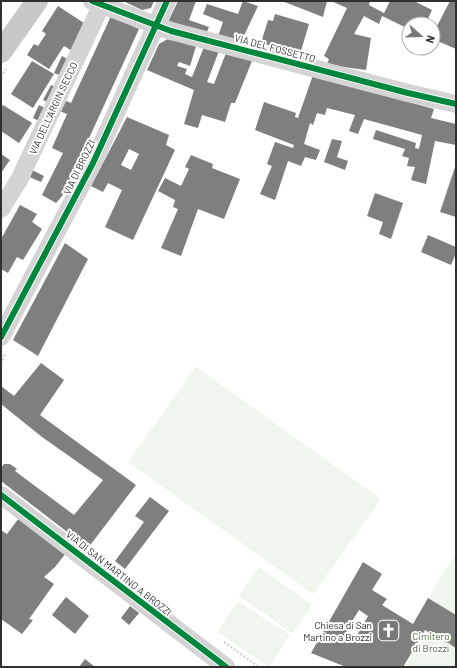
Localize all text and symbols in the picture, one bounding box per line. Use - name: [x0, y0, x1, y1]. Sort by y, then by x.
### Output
- north arrow: [401, 16, 441, 56]
- street label: VIA DEL FOSSETTO: [233, 31, 317, 65]
- text: N: [424, 34, 438, 45]
- street label: VIA DELL'ARGIN SECCO: [26, 60, 80, 156]
- street label: VIA DI BROZZI: [61, 138, 97, 196]
- street label: VIA DI SAN MARTINO A BROZZI: [64, 528, 174, 618]
- church icon: Chiesa di San Martino a Brozzi: [375, 618, 401, 644]
- place label: Chiesa di San Martino a Brozzi: [303, 619, 372, 643]
- park label: Cimitero di Brozzi: [412, 630, 450, 654]

